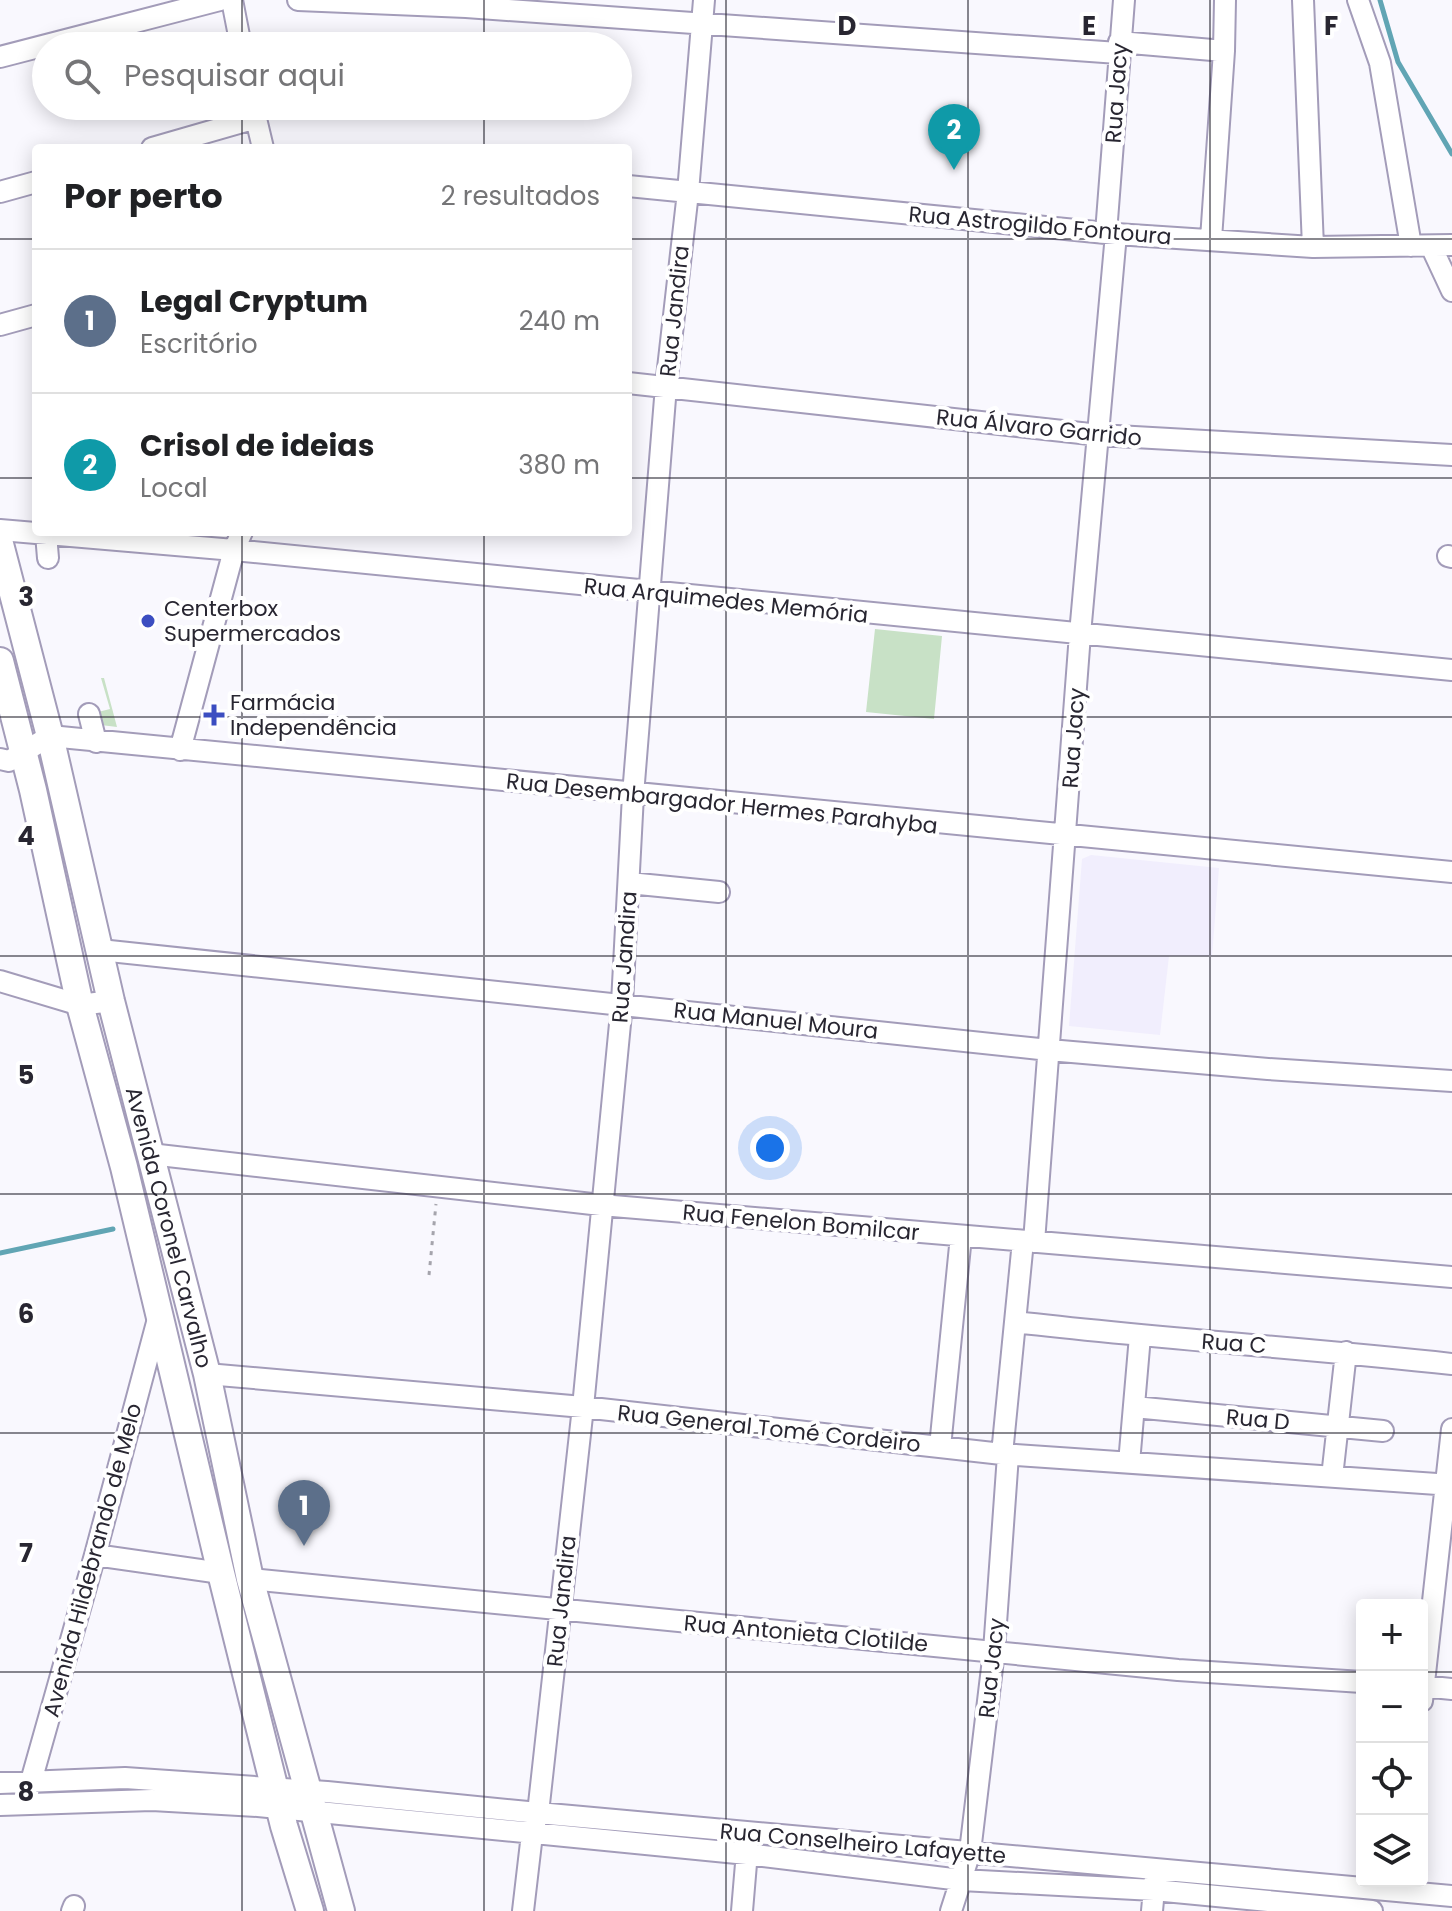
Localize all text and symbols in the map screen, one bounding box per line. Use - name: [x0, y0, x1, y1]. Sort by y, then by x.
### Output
- text: D: [838, 8, 857, 44]
- text: E: [1082, 8, 1096, 44]
- text: F: [1324, 8, 1338, 44]
- search box: [32, 32, 632, 120]
- street label: Rua Jacy: [1098, 41, 1136, 144]
- icon: search: [60, 54, 104, 98]
- text: Pesquisar aqui: [124, 54, 345, 97]
- pin: 2: [928, 104, 980, 170]
- text: Por perto: [64, 172, 223, 220]
- text: 2 resultados: [441, 178, 600, 214]
- street label: Rua Astrogildo Fontoura: [907, 199, 1173, 252]
- street label: Rua Jandira: [652, 244, 697, 378]
- text: Legal Cryptum: [140, 280, 368, 323]
- text: 1: [85, 303, 95, 339]
- text: 240 m: [519, 303, 600, 339]
- text: Escritório: [140, 326, 258, 362]
- street label: Rua Álvaro Garrido: [935, 401, 1143, 454]
- text: Crisol de ideias: [140, 424, 374, 467]
- text: 2: [83, 447, 97, 483]
- text: 380 m: [518, 447, 600, 483]
- text: Local: [140, 470, 208, 506]
- street label: Rua Arquimedes Memória: [582, 570, 870, 631]
- text: 3: [18, 579, 34, 615]
- place label: Centerbox Supermercados: [164, 593, 341, 649]
- marker: Centerbox Supermercados: [139, 612, 157, 630]
- street label: Rua Jacy: [1055, 686, 1093, 789]
- place label: Farmácia Independência: [230, 687, 397, 743]
- marker: Farmácia Independência: [205, 706, 223, 724]
- street label: Rua Desembargador Hermes Parahyba: [505, 765, 939, 842]
- text: 4: [17, 818, 35, 854]
- street label: Rua Jandira: [604, 890, 645, 1024]
- street label: Rua Manuel Moura: [672, 994, 880, 1047]
- text: 5: [18, 1057, 34, 1093]
- street label: Avenida Coronel Carvalho: [118, 1083, 220, 1371]
- your location: [750, 1128, 790, 1168]
- street label: Rua Fenelon Bomilcar: [681, 1197, 921, 1248]
- text: 6: [18, 1296, 34, 1332]
- street label: Rua C: [1200, 1326, 1268, 1361]
- street label: Rua General Tomé Cordeiro: [616, 1397, 922, 1460]
- street label: Avenida Hildebrando de Melo: [36, 1400, 149, 1721]
- street label: Rua D: [1225, 1401, 1291, 1438]
- pin: 1: [278, 1480, 330, 1546]
- street label: Rua Jandira: [539, 1534, 584, 1668]
- text: 7: [19, 1535, 33, 1571]
- map controls: [1356, 1599, 1428, 1887]
- button: +: [1356, 1599, 1428, 1671]
- street label: Rua Antonieta Clotilde: [683, 1607, 929, 1660]
- street label: Rua Jacy: [971, 1616, 1012, 1720]
- button: −: [1356, 1671, 1428, 1743]
- button: locate: [1356, 1743, 1428, 1815]
- text: 8: [18, 1774, 34, 1810]
- button: layers: [1356, 1815, 1428, 1887]
- street label: Rua Conselheiro Lafayette: [718, 1816, 1007, 1871]

